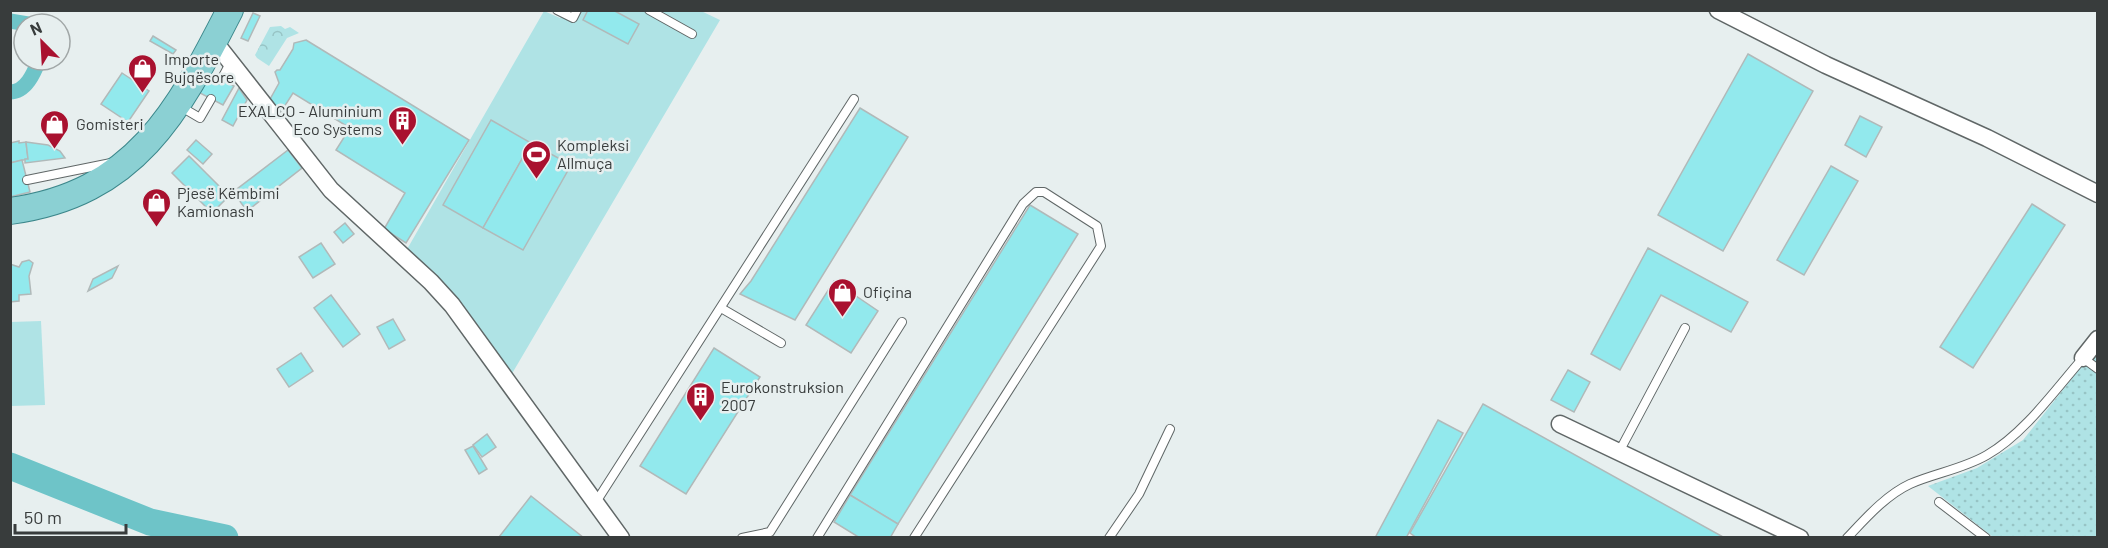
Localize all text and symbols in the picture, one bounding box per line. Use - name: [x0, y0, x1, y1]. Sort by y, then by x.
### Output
- north arrow: [12, 12, 72, 72]
- text: N: [27, 17, 44, 39]
- place label: Importe Bujqësore: [164, 49, 234, 86]
- shop icon: Importe Bujqësore: [127, 52, 159, 94]
- place label: EXALCO - Aluminium Eco Systems: [238, 101, 382, 138]
- building icon: EXALCO - Aluminium Eco Systems: [387, 104, 419, 146]
- shop icon: Gomisteri: [39, 108, 71, 150]
- place label: Gomisteri: [76, 114, 144, 133]
- place label: Kompleksi Allmuça: [557, 135, 629, 172]
- sports icon: Kompleksi Allmuça: [520, 138, 552, 180]
- place label: Pjesë Këmbimi Kamionash: [177, 183, 280, 220]
- shop icon: Pjesë Këmbimi Kamionash: [140, 186, 172, 228]
- shop icon: Ofiçina: [826, 276, 858, 318]
- place label: Ofiçina: [863, 282, 912, 301]
- place label: Eurokonstruksion 2007: [721, 377, 844, 414]
- building icon: Eurokonstruksion 2007: [684, 380, 716, 422]
- scale bar: [15, 497, 126, 535]
- text: 50 m: [24, 506, 62, 528]

